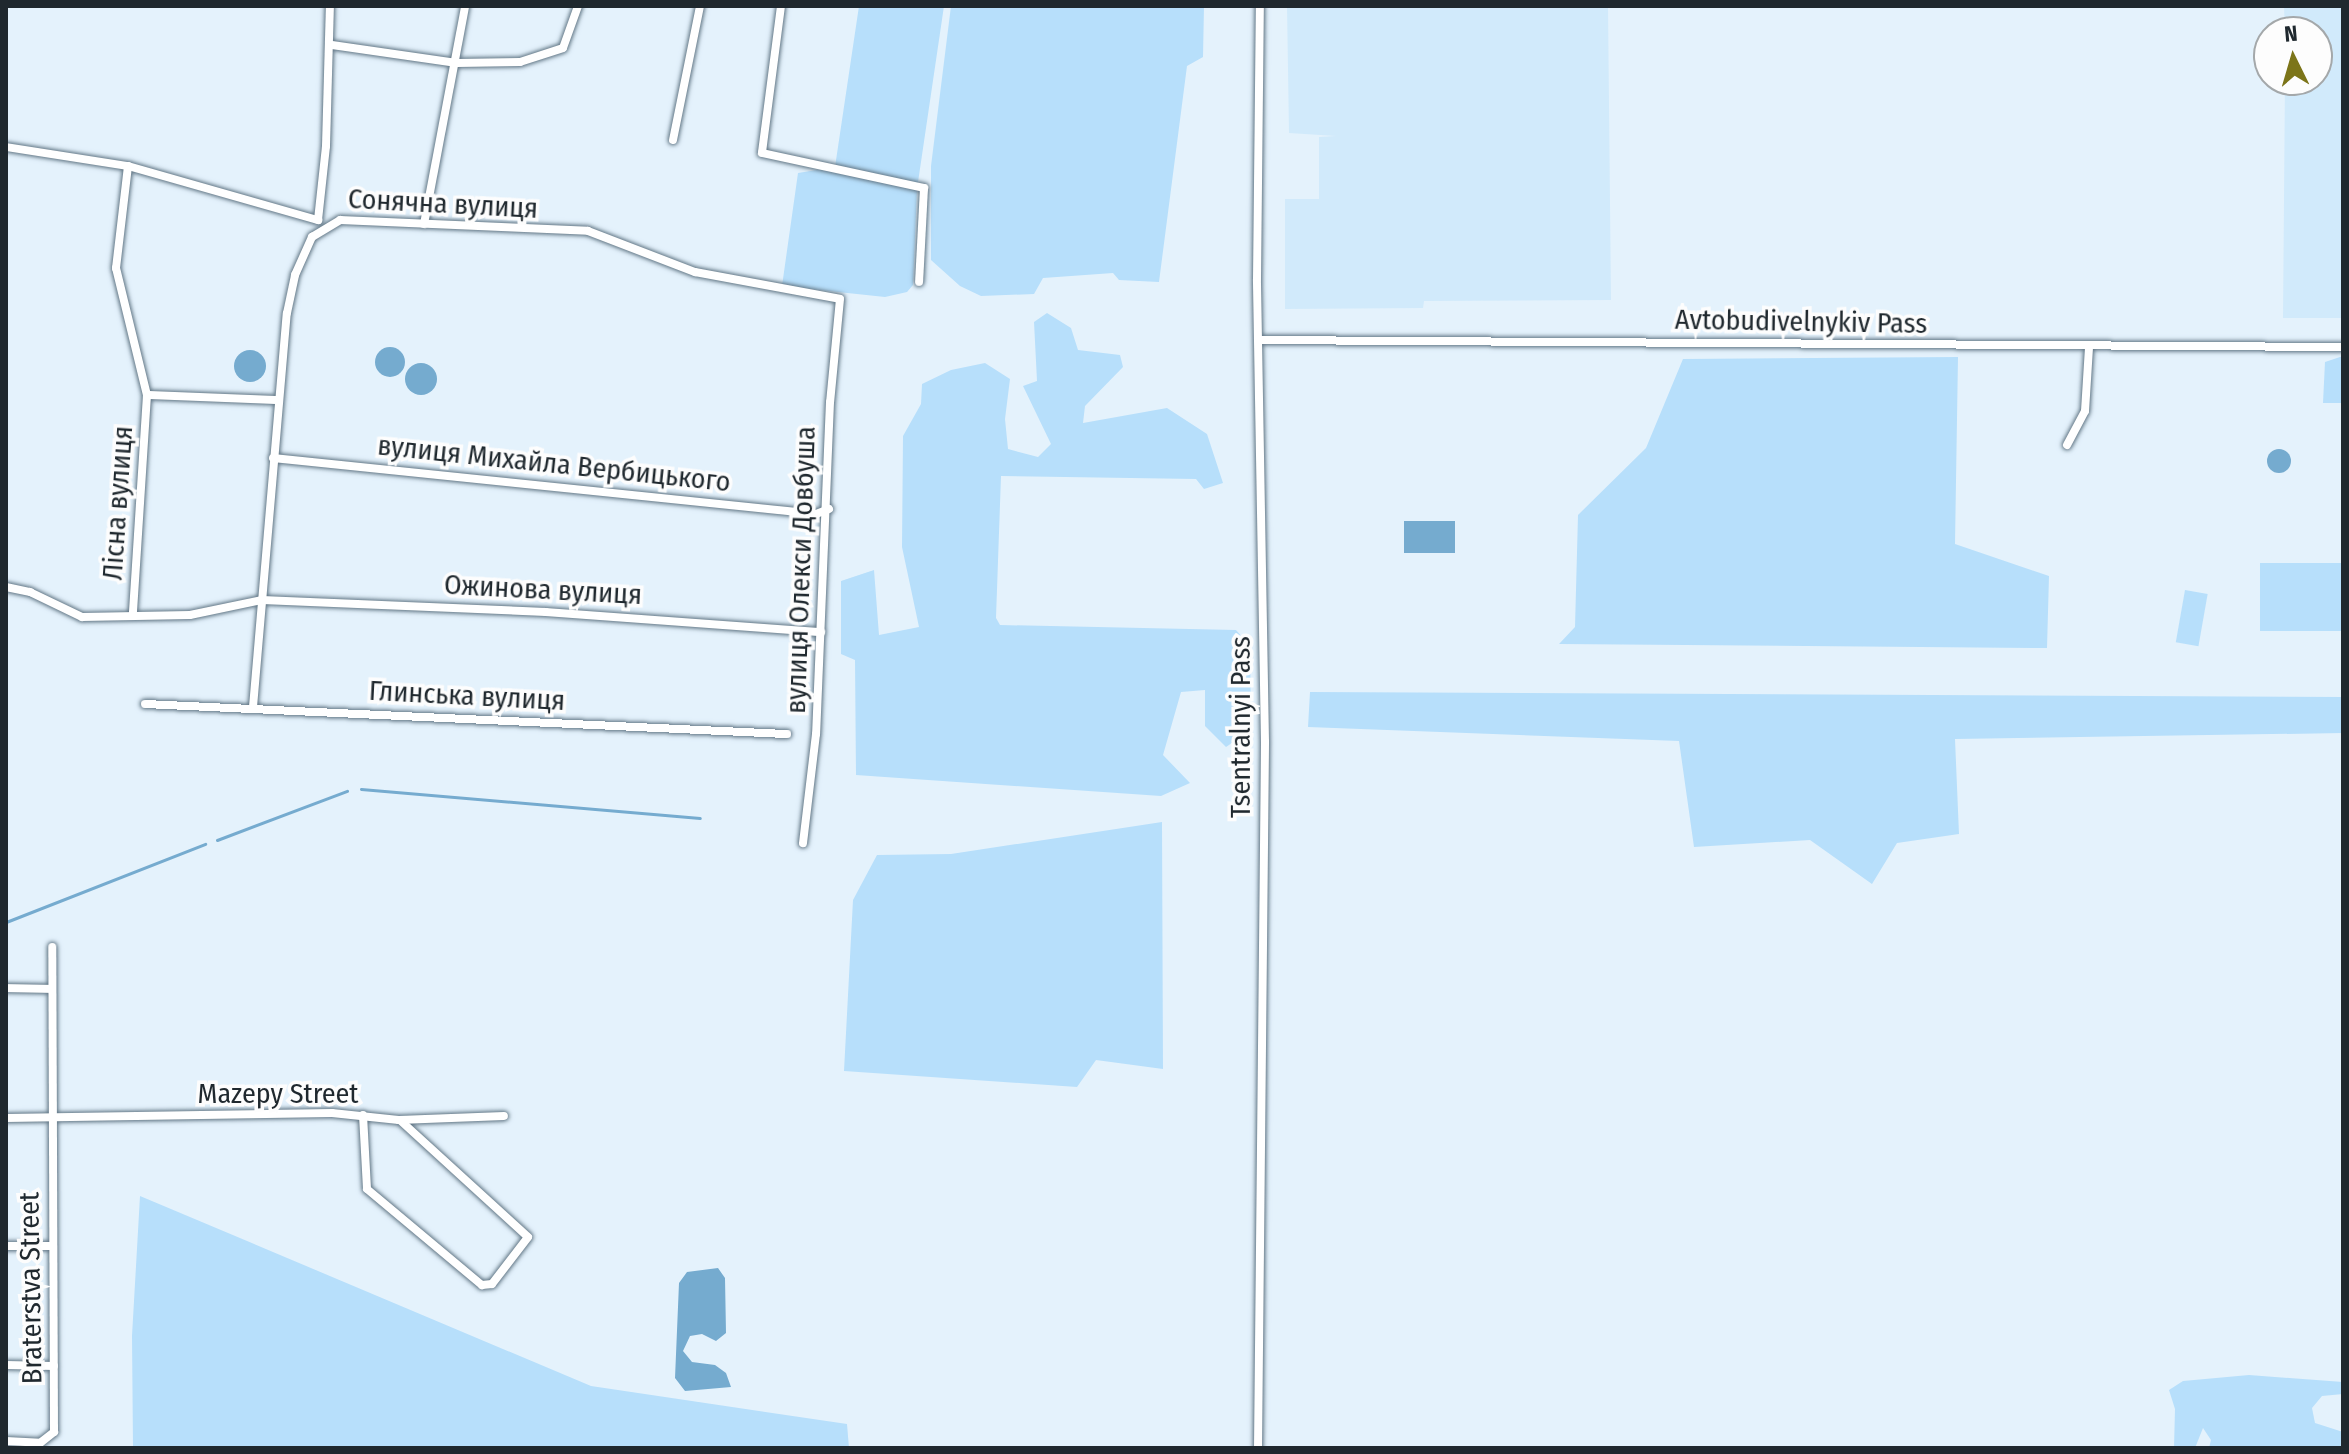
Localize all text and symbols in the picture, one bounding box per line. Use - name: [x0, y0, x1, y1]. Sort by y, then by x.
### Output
- north arrow: [2253, 16, 2333, 96]
- text: N: [2283, 20, 2299, 48]
- street label: Сонячна вулиця: [347, 182, 539, 226]
- street label: Avtobudivelnykiv Pass: [1675, 303, 1927, 341]
- street label: Лісна вулиця: [96, 425, 140, 581]
- street label: вулиця Олекси Довбуша: [779, 426, 823, 714]
- street label: вулиця Михайла Вербицького: [376, 429, 732, 499]
- street label: Ожинова вулиця: [443, 568, 643, 612]
- street label: Tsentralnyi Pass: [1224, 636, 1258, 818]
- street label: Глинська вулиця: [368, 674, 566, 718]
- street label: Mazepy Street: [197, 1077, 359, 1111]
- street label: Braterstva Street: [13, 1192, 49, 1384]

